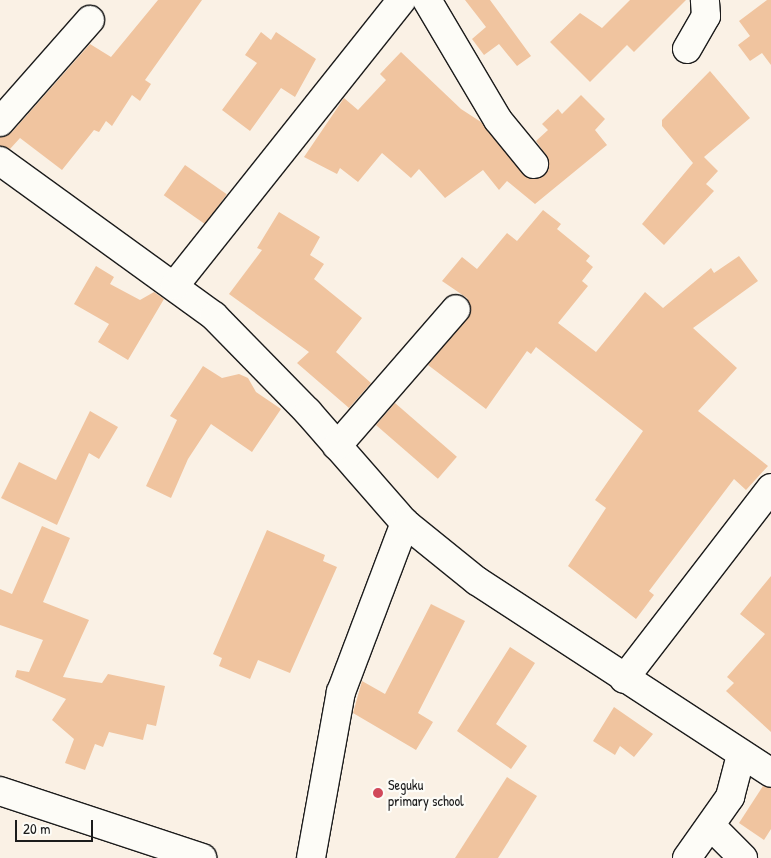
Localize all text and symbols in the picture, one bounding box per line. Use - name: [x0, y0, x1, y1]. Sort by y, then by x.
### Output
- place label: Seguku primary school: [388, 777, 464, 810]
- marker: Seguku primary school: [372, 787, 384, 799]
- scale bar: [18, 810, 95, 842]
- text: 20 m: [23, 818, 50, 839]

